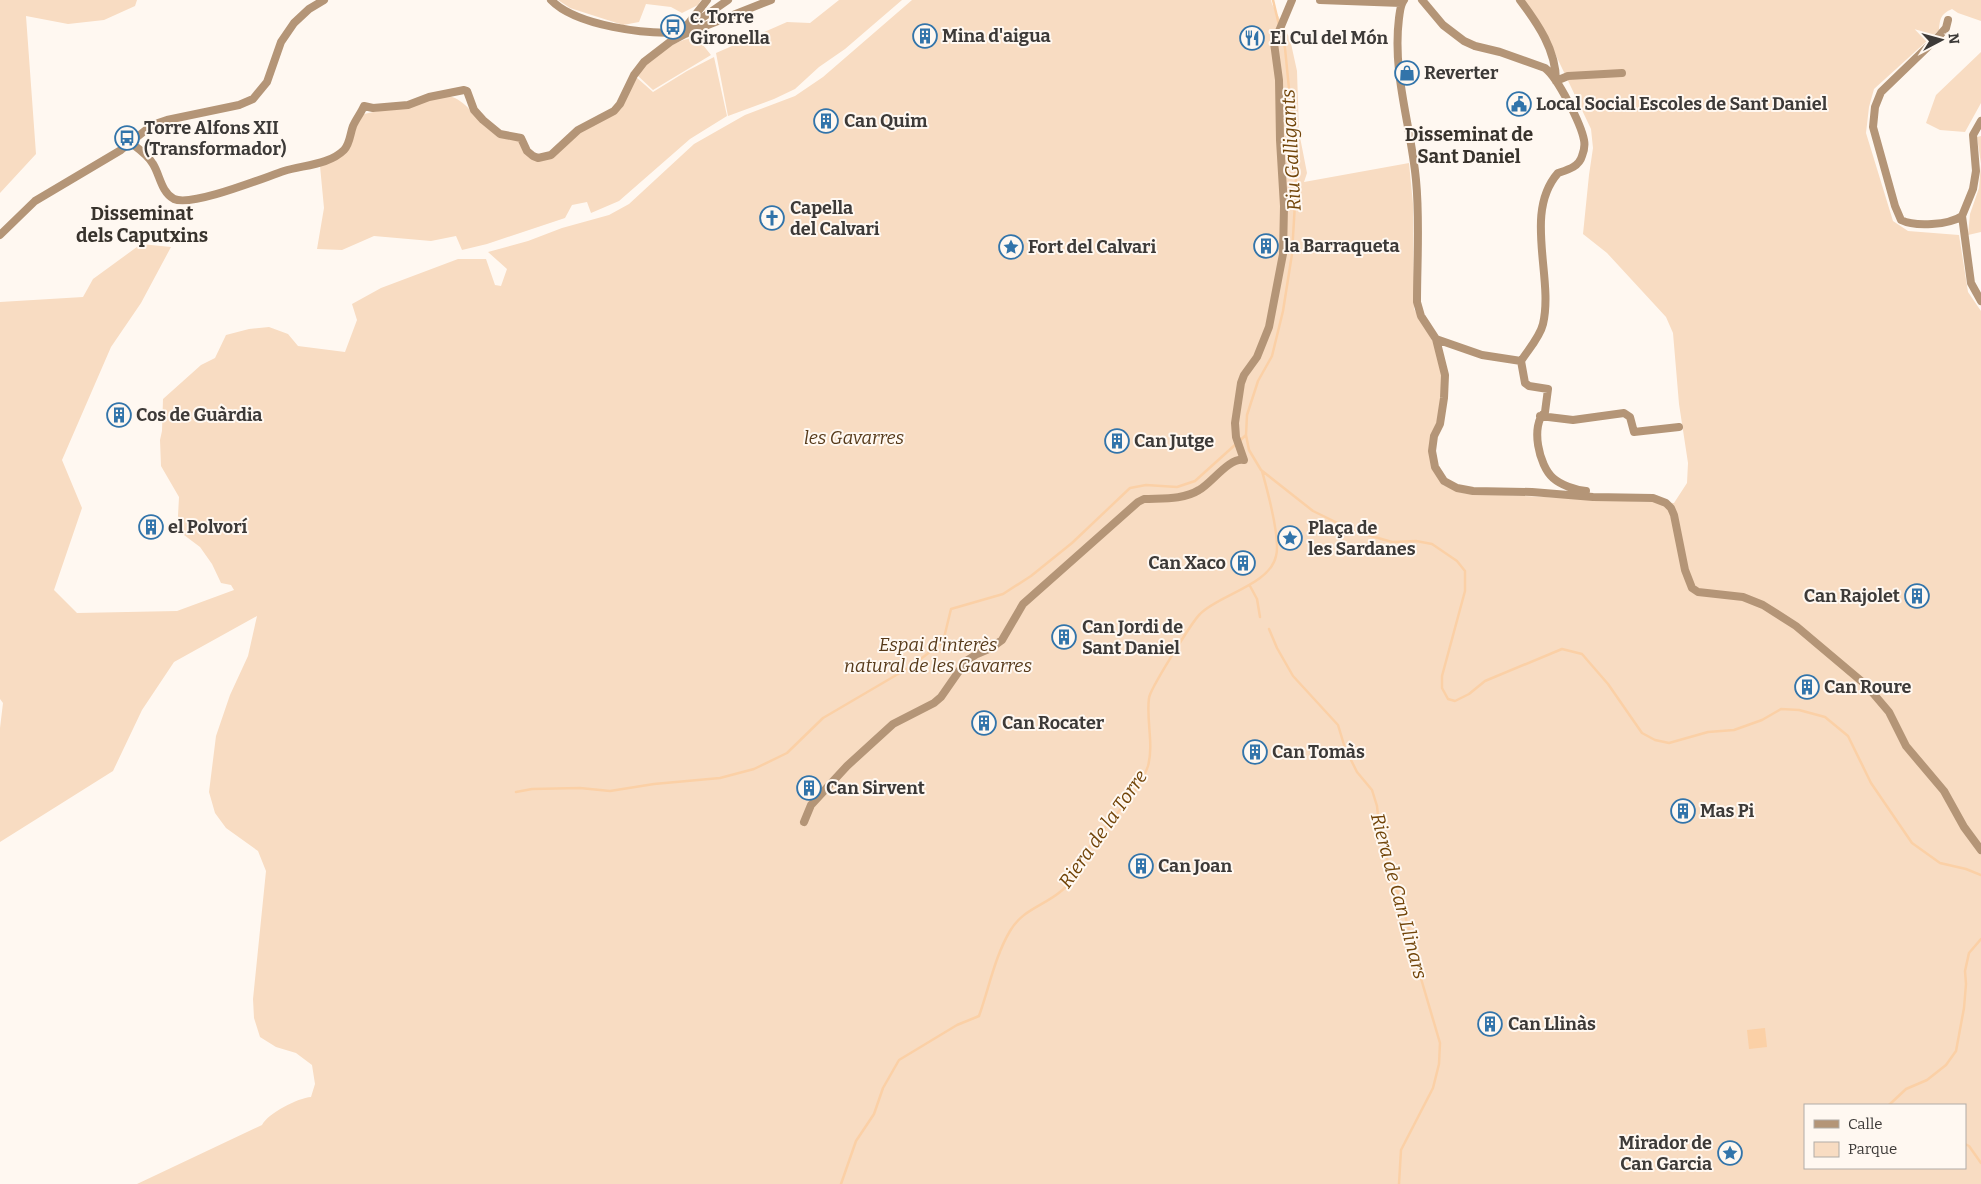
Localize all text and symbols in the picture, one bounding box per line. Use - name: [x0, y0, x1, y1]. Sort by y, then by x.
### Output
- place label: c. Torre Gironella: [690, 6, 770, 49]
- bus stop icon: c. Torre Gironella: [660, 14, 686, 40]
- north arrow: [1916, 15, 1966, 65]
- building icon: Mina d'aigua: [912, 23, 938, 49]
- place label: Mina d'aigua: [942, 25, 1051, 47]
- restaurant icon: El Cul del Món: [1239, 25, 1265, 51]
- place label: El Cul del Món: [1270, 27, 1389, 49]
- text: N: [1944, 32, 1962, 45]
- shop icon: Reverter: [1394, 60, 1420, 86]
- place label: Reverter: [1424, 62, 1499, 84]
- water label: Riu Galligants: [1276, 88, 1306, 212]
- public building icon: Local Social Escoles de Sant Daniel: [1506, 91, 1532, 117]
- place label: Local Social Escoles de Sant Daniel: [1536, 93, 1828, 115]
- building icon: Can Quim: [813, 108, 839, 134]
- place label: Can Quim: [844, 110, 927, 132]
- place label: Torre Alfons XII (Transformador): [144, 117, 287, 160]
- district label: Disseminat de Sant Daniel: [1405, 123, 1533, 168]
- bus stop icon: Torre Alfons XII (Transformador): [114, 125, 140, 151]
- place label: Capella del Calvari: [790, 197, 880, 240]
- district label: Disseminat dels Caputxins: [76, 202, 208, 247]
- church icon: Capella del Calvari: [759, 205, 785, 231]
- building icon: la Barraqueta: [1253, 233, 1279, 259]
- place icon: Fort del Calvari: [998, 234, 1024, 260]
- place label: la Barraqueta: [1284, 235, 1400, 257]
- place label: Fort del Calvari: [1028, 236, 1156, 258]
- building icon: Cos de Guàrdia: [106, 402, 132, 428]
- place label: Cos de Guàrdia: [136, 404, 262, 426]
- park label: les Gavarres: [804, 427, 905, 449]
- building icon: Can Jutge: [1104, 428, 1130, 454]
- place label: Can Jutge: [1134, 430, 1214, 452]
- building icon: el Polvorí: [138, 514, 164, 540]
- place label: el Polvorí: [168, 516, 247, 538]
- place label: Plaça de les Sardanes: [1308, 517, 1416, 560]
- place icon: Plaça de les Sardanes: [1277, 525, 1303, 551]
- building icon: Can Xaco: [1230, 550, 1256, 576]
- place label: Can Xaco: [1148, 552, 1226, 574]
- building icon: Can Rajolet: [1904, 583, 1930, 609]
- place label: Can Rajolet: [1804, 585, 1900, 607]
- place label: Can Jordi de Sant Daniel: [1082, 616, 1183, 659]
- building icon: Can Jordi de Sant Daniel: [1051, 624, 1077, 650]
- park label: Espai d'interès natural de les Gavarres: [844, 634, 1032, 677]
- building icon: Can Roure: [1794, 674, 1820, 700]
- place label: Can Roure: [1824, 676, 1912, 698]
- building icon: Can Rocater: [971, 710, 997, 736]
- place label: Can Rocater: [1002, 712, 1105, 734]
- building icon: Can Tomàs: [1242, 739, 1268, 765]
- place label: Can Tomàs: [1272, 741, 1365, 763]
- water label: Riera de la Torre: [1054, 765, 1152, 892]
- building icon: Can Sirvent: [796, 775, 822, 801]
- place label: Can Sirvent: [826, 777, 925, 799]
- building icon: Mas Pi: [1670, 798, 1696, 824]
- place label: Mas Pi: [1700, 800, 1755, 822]
- water label: Riera de Can Llinars: [1366, 811, 1432, 981]
- building icon: Can Joan: [1128, 853, 1154, 879]
- place label: Can Joan: [1158, 855, 1232, 877]
- building icon: Can Llinàs: [1477, 1011, 1503, 1037]
- place label: Can Llinàs: [1508, 1013, 1596, 1035]
- legend: [1804, 1104, 1966, 1169]
- text: Calle: [1848, 1115, 1882, 1133]
- place label: Mirador de Can Garcia: [1619, 1132, 1712, 1175]
- place icon: Mirador de Can Garcia: [1717, 1140, 1743, 1166]
- text: Parque: [1848, 1140, 1897, 1158]

